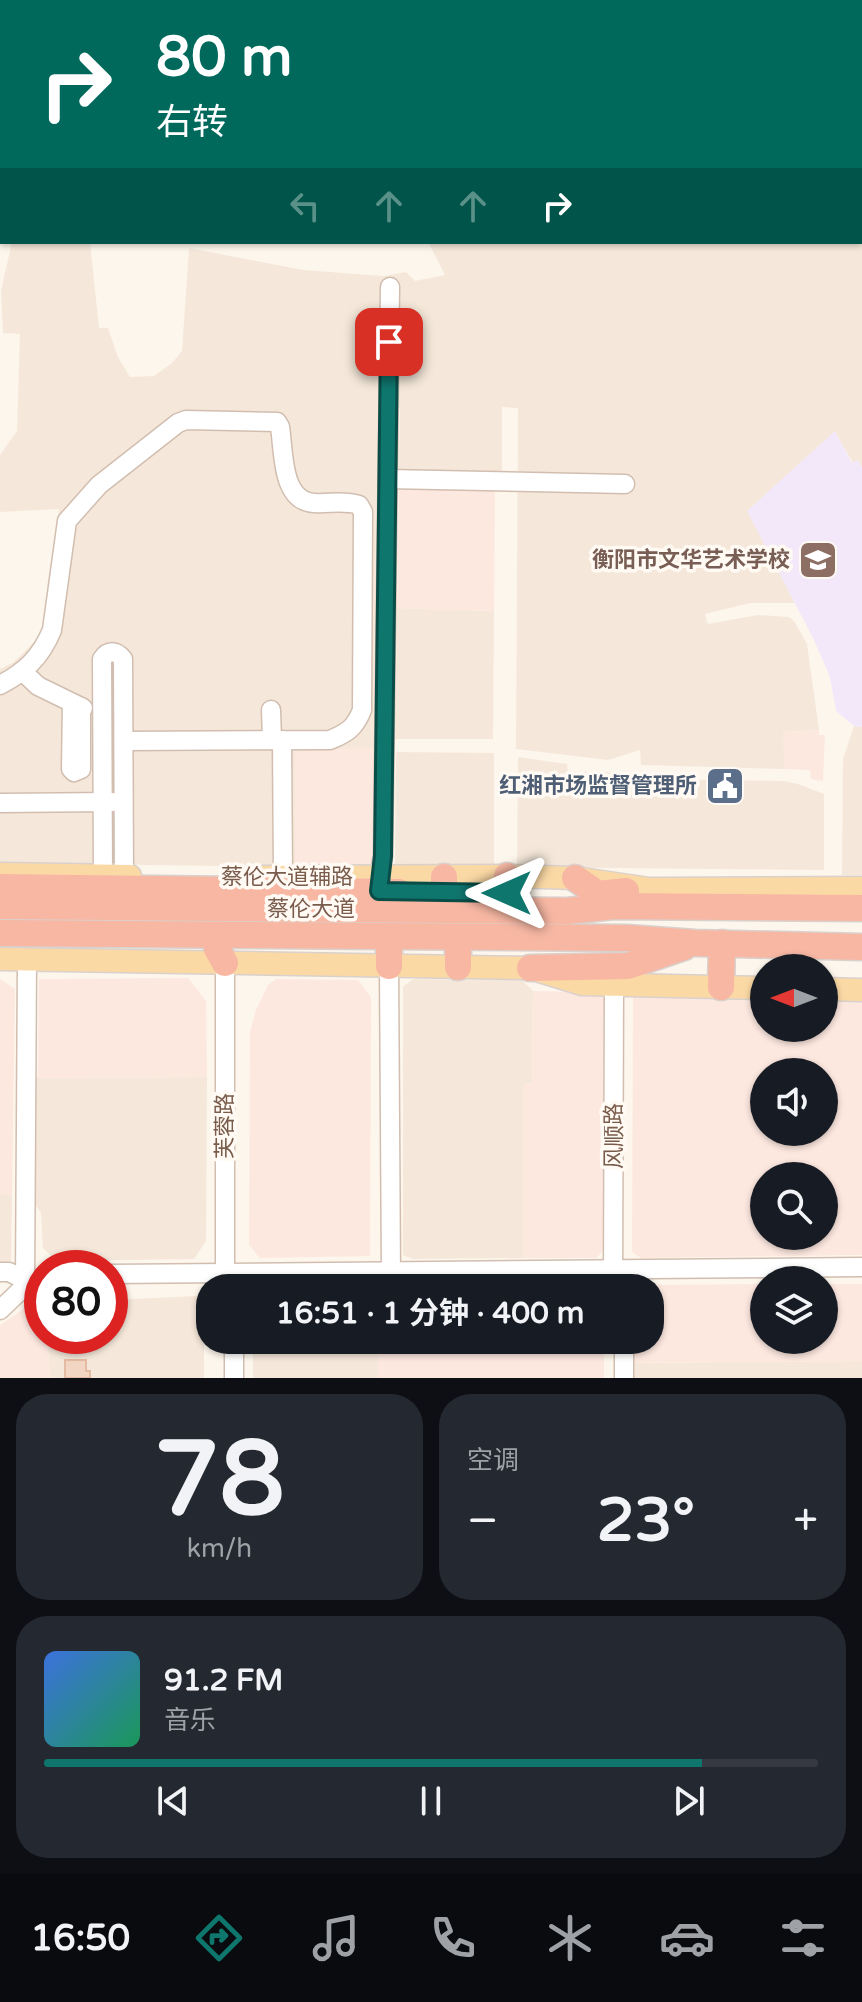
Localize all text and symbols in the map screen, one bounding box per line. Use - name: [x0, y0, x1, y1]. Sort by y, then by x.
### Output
- text: 80 m: [156, 24, 292, 91]
- icon: right: [24, 32, 128, 136]
- text: 右转: [156, 101, 228, 144]
- icon: left: [283, 184, 327, 228]
- icon: ahead: [367, 184, 411, 228]
- icon: ahead: [451, 184, 495, 228]
- icon: right: [535, 184, 579, 228]
- pin: [355, 308, 423, 376]
- icon: arrive: [367, 320, 411, 364]
- school or university icon: 衡阳市文华艺术学校: [797, 539, 839, 581]
- place label: 衡阳市文华艺术学校: [592, 547, 790, 573]
- public building icon: 红湘市场监督管理所: [704, 765, 746, 807]
- place label: 红湘市场监督管理所: [499, 773, 697, 799]
- position arrow: [465, 851, 549, 935]
- street label: 蔡伦大道辅路: [221, 864, 353, 890]
- street label: 蔡伦大道: [267, 896, 355, 922]
- north arrow: [750, 954, 838, 1042]
- map controls: [750, 954, 838, 1354]
- button: sound: [750, 1058, 838, 1146]
- street label: 芙蓉路: [212, 1093, 238, 1159]
- street label: 风顺路: [601, 1103, 627, 1169]
- button: search: [750, 1162, 838, 1250]
- speed limit sign: 80: [24, 1250, 128, 1354]
- button: layers: [750, 1266, 838, 1354]
- text: 16:51 · 1 分钟 · 400 m: [276, 1295, 584, 1332]
- text: 78: [154, 1418, 285, 1543]
- text: 空调: [467, 1445, 519, 1476]
- text: 23°: [597, 1485, 695, 1557]
- text: −: [467, 1495, 498, 1548]
- text: +: [793, 1495, 818, 1548]
- text: km/h: [187, 1533, 252, 1564]
- text: 91.2 FM: [164, 1662, 283, 1699]
- text: 音乐: [164, 1705, 216, 1736]
- icon: previous: [151, 1779, 195, 1823]
- icon: pause: [409, 1779, 453, 1823]
- icon: next: [667, 1779, 711, 1823]
- icon: directions: [191, 1910, 247, 1966]
- icon: music: [308, 1910, 364, 1966]
- icon: phone: [425, 1910, 481, 1966]
- icon: climate: [542, 1910, 598, 1966]
- icon: car: [659, 1910, 715, 1966]
- icon: filters: [775, 1910, 831, 1966]
- text: 16:50: [30, 1917, 130, 1960]

